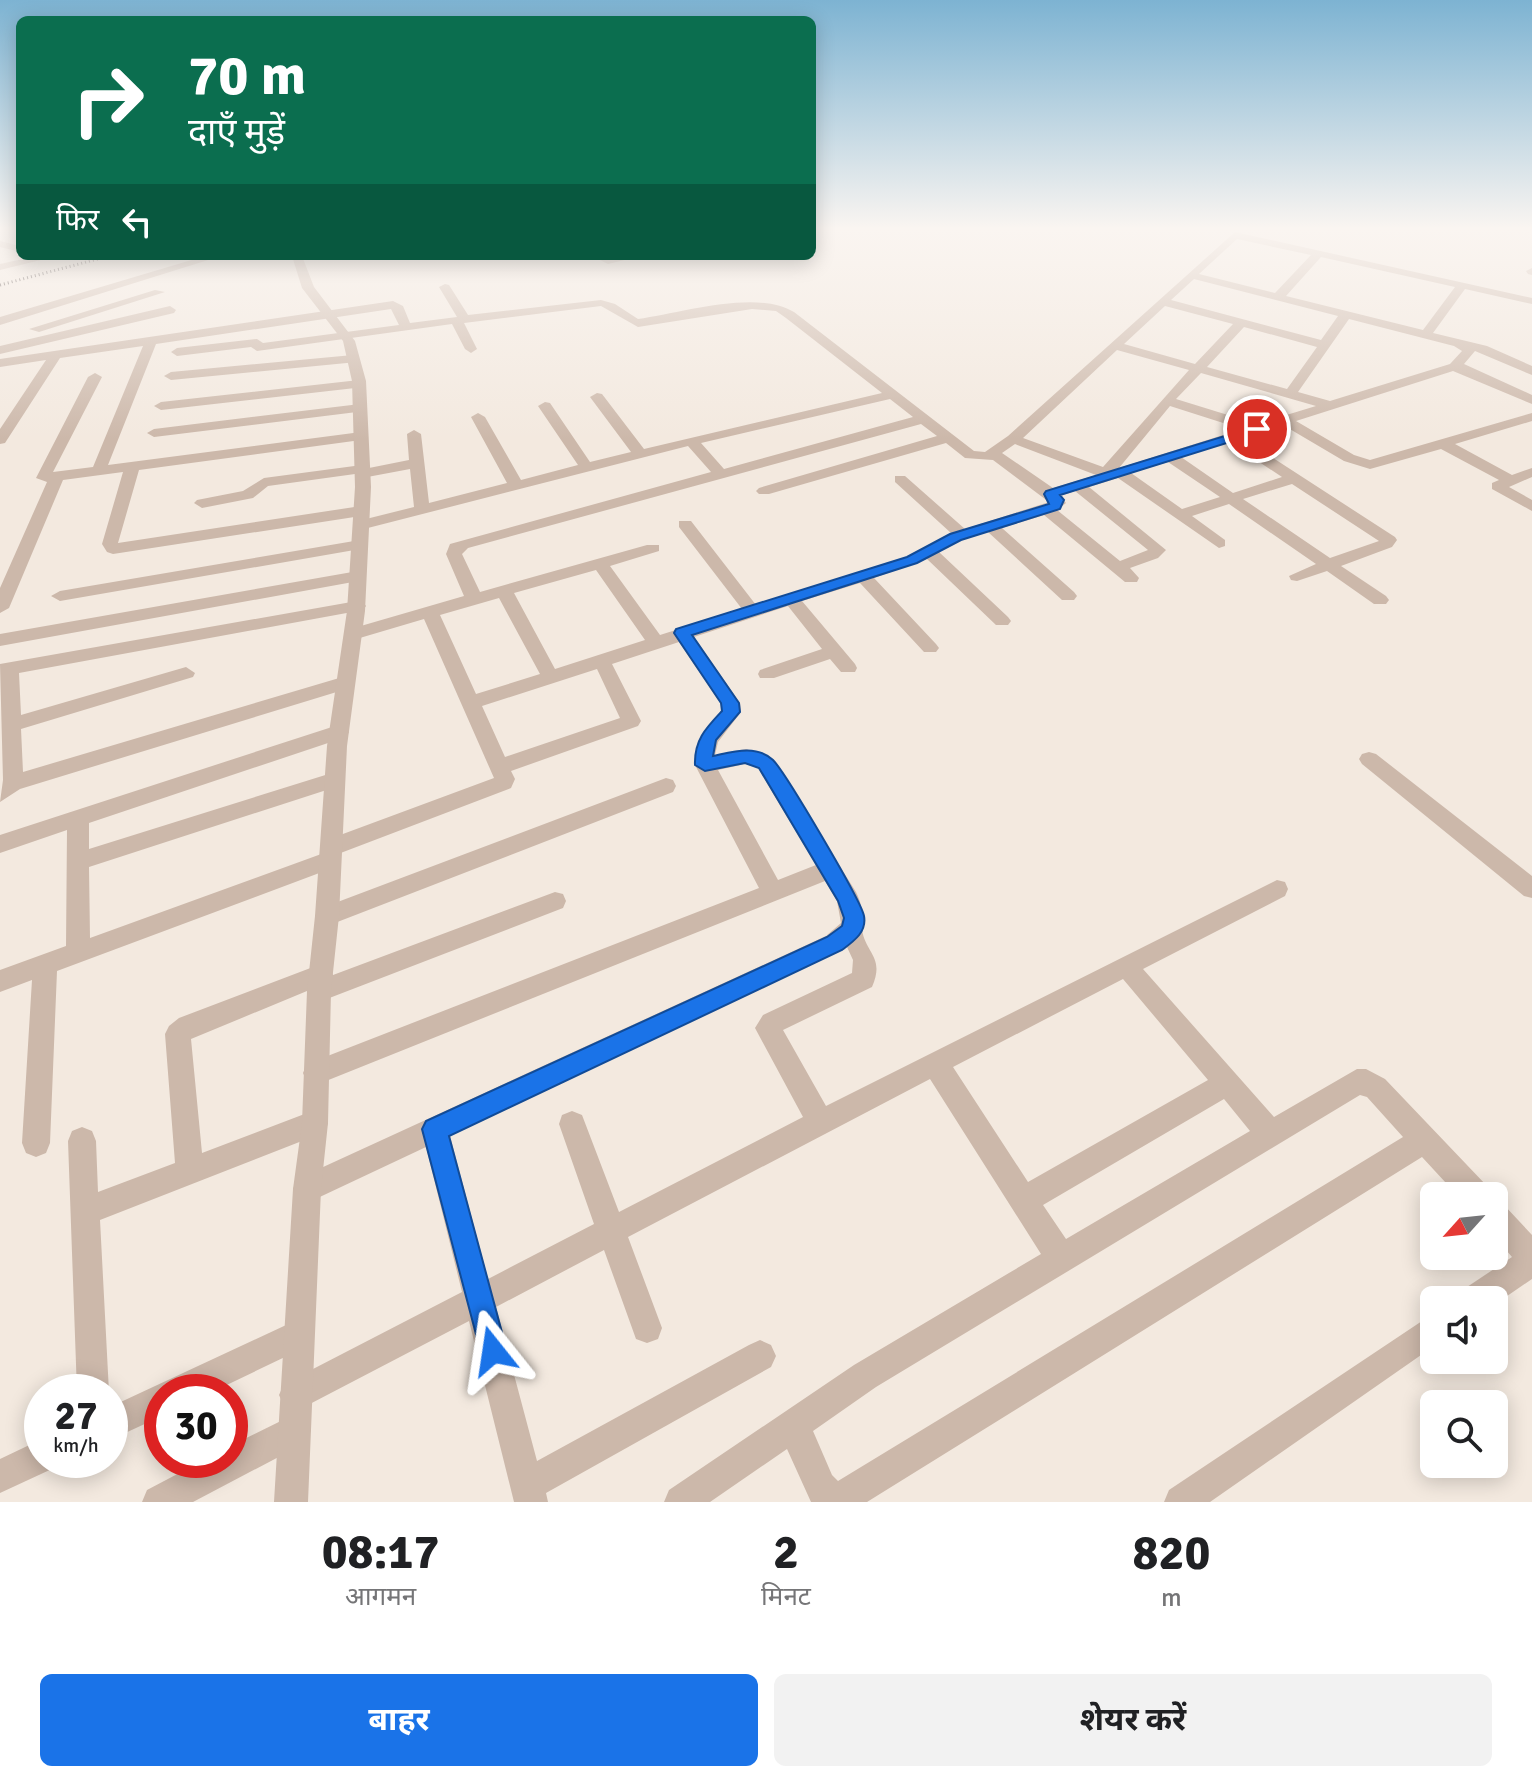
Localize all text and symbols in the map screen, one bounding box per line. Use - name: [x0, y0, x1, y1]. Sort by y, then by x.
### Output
- text: 70 m: [188, 41, 306, 110]
- icon: right: [56, 48, 160, 152]
- text: दाएँ मुड़ें: [188, 110, 285, 155]
- icon: left: [115, 200, 159, 244]
- text: फिर: [56, 202, 99, 239]
- pin: [1223, 395, 1291, 463]
- icon: arrive: [1235, 407, 1279, 451]
- north arrow: [1420, 1182, 1508, 1270]
- map controls: [1420, 1182, 1508, 1478]
- button: sound: [1420, 1286, 1508, 1374]
- position arrow: [451, 1309, 535, 1393]
- speed limit sign: 30: [144, 1374, 248, 1478]
- button: search: [1420, 1390, 1508, 1478]
- text: 27: [54, 1391, 98, 1441]
- text: km/h: [53, 1433, 99, 1458]
- text: 08:17: [322, 1523, 439, 1582]
- text: 2: [773, 1523, 799, 1582]
- text: 820: [1133, 1524, 1210, 1583]
- text: आगमन: [345, 1581, 416, 1613]
- text: मिनट: [761, 1581, 811, 1613]
- text: m: [1161, 1582, 1182, 1614]
- button: बाहर: [40, 1674, 758, 1766]
- button: शेयर करें: [774, 1674, 1492, 1766]

